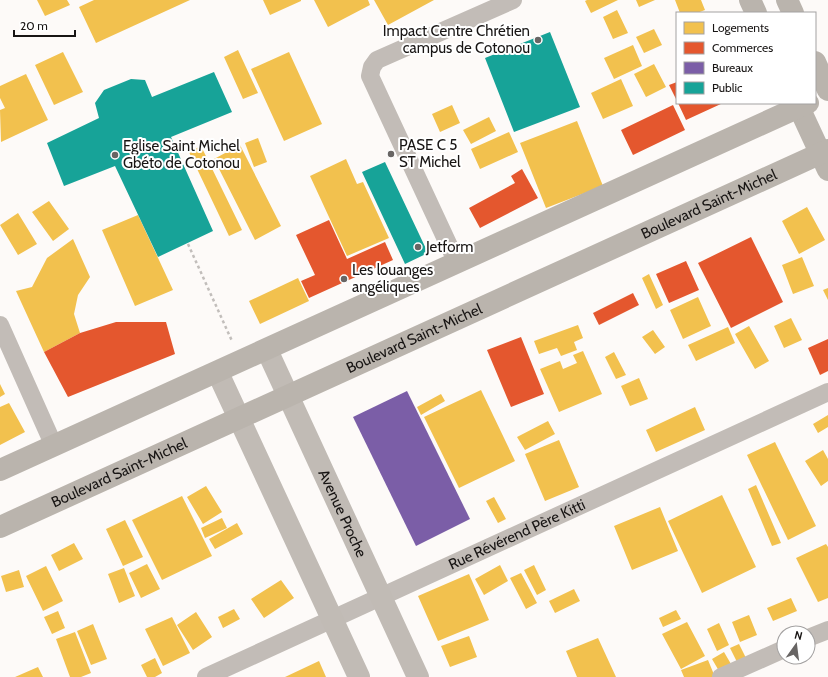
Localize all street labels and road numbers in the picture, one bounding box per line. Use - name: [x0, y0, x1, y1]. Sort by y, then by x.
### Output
- street label: Boulevard Saint-Michel: [638, 165, 780, 243]
- street label: Boulevard Saint-Michel: [343, 300, 485, 377]
- street label: Boulevard Saint-Michel: [49, 434, 190, 511]
- street label: Avenue Proche: [314, 467, 371, 561]
- street label: Rue Révérend Père Kitti: [446, 495, 588, 574]

